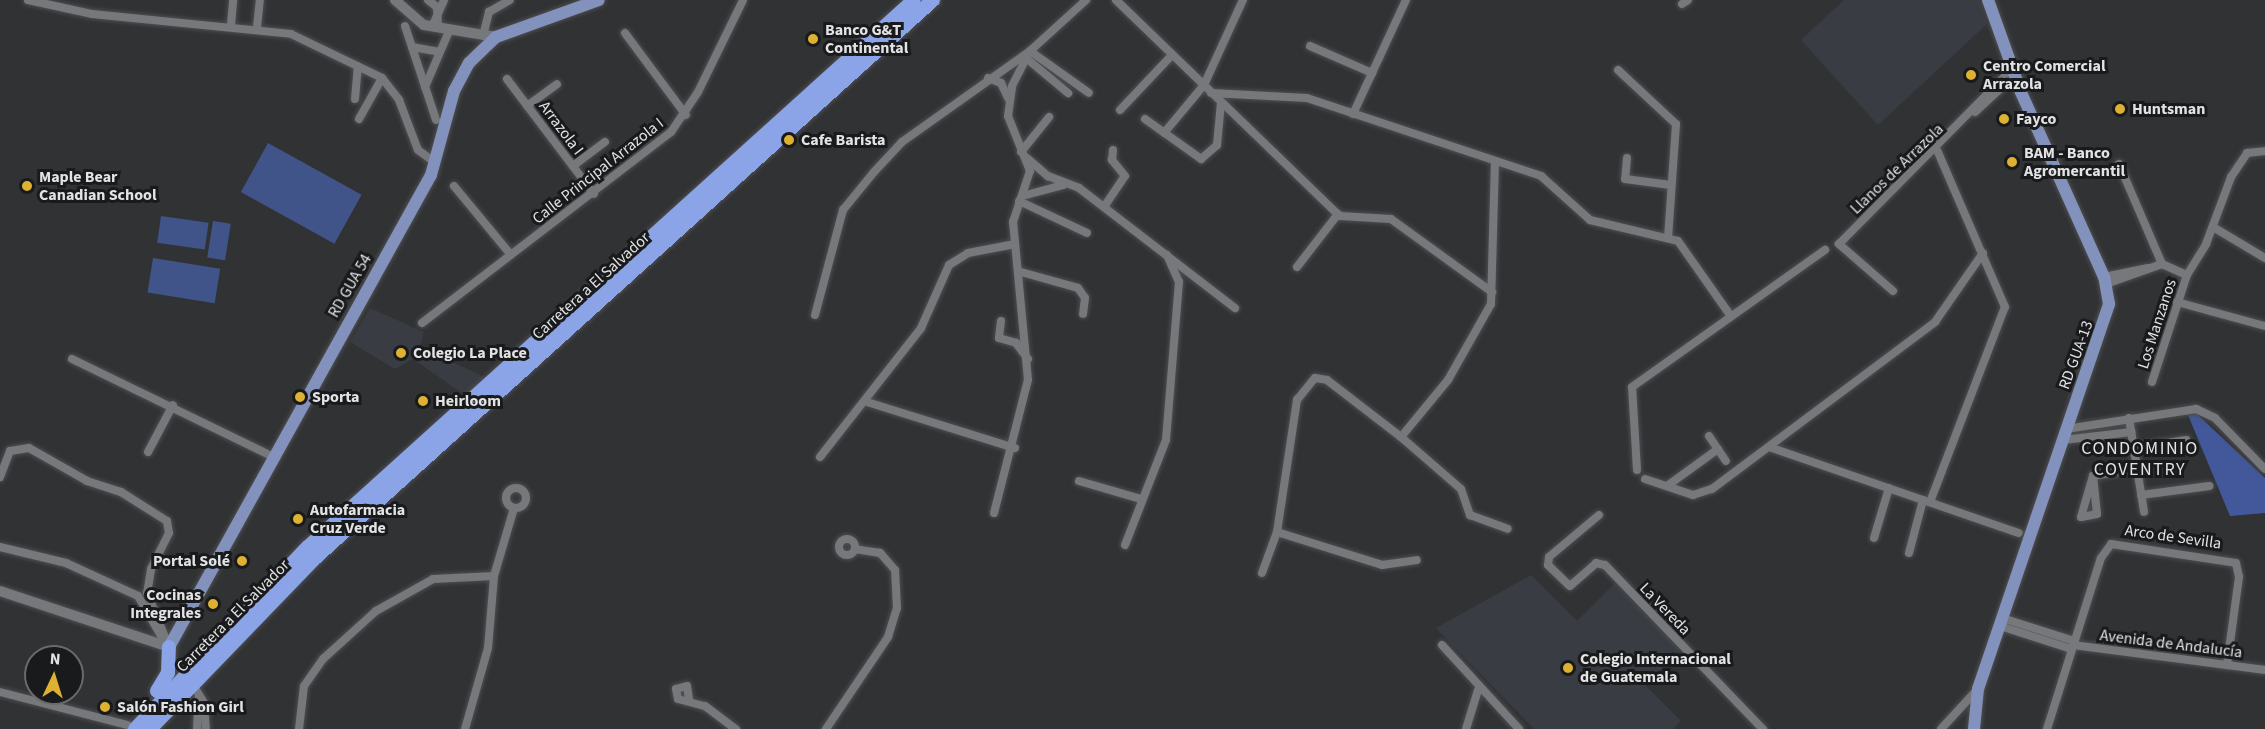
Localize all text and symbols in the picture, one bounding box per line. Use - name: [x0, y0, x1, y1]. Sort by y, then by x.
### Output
- place label: Banco G&T Continental: [825, 20, 908, 58]
- marker: Banco G&T Continental: [806, 32, 820, 46]
- place label: Centro Comercial Arrazola: [1983, 56, 2105, 94]
- marker: Centro Comercial Arrazola: [1964, 68, 1978, 82]
- street label: Arrazola I: [535, 97, 587, 159]
- place label: Huntsman: [2132, 99, 2205, 119]
- marker: Huntsman: [2113, 102, 2127, 116]
- place label: Fayco: [2016, 109, 2056, 129]
- marker: Fayco: [1997, 112, 2011, 126]
- street label: Calle Principal Arrazola I: [529, 114, 667, 228]
- street label: Llanos de Arrazola: [1846, 120, 1948, 218]
- place label: Cafe Barista: [801, 130, 885, 150]
- marker: Cafe Barista: [782, 133, 796, 147]
- place label: BAM - Banco Agromercantil: [2024, 143, 2125, 181]
- marker: BAM - Banco Agromercantil: [2005, 155, 2019, 169]
- place label: Maple Bear Canadian School: [39, 167, 157, 205]
- marker: Maple Bear Canadian School: [20, 179, 34, 193]
- street label: Carretera a El Salvador: [528, 228, 654, 344]
- street label: RD GUA 54: [324, 251, 376, 321]
- street label: Los Manzanos: [2133, 277, 2181, 371]
- street label: RD GUA-13: [2055, 318, 2097, 392]
- place label: Colegio La Place: [413, 343, 527, 363]
- marker: Colegio La Place: [394, 346, 408, 360]
- place label: Sporta: [312, 387, 360, 407]
- marker: Sporta: [293, 390, 307, 404]
- place label: Heirloom: [435, 391, 501, 411]
- marker: Heirloom: [416, 394, 430, 408]
- district label: CONDOMINIO COVENTRY: [2081, 439, 2199, 482]
- place label: Autofarmacia Cruz Verde: [310, 500, 405, 538]
- marker: Autofarmacia Cruz Verde: [291, 512, 305, 526]
- street label: Arco de Sevilla: [2124, 521, 2222, 553]
- place label: Portal Solé: [153, 551, 230, 571]
- marker: Portal Solé: [235, 554, 249, 568]
- street label: Carretera a El Salvador: [173, 556, 293, 676]
- street label: La Vereda: [1635, 579, 1695, 639]
- place label: Cocinas Integrales: [130, 585, 201, 623]
- marker: Cocinas Integrales: [206, 597, 220, 611]
- street label: Avenida de Andalucía: [2099, 626, 2243, 662]
- north arrow: [24, 645, 84, 705]
- text: N: [49, 648, 61, 670]
- place label: Colegio Internacional de Guatemala: [1580, 649, 1731, 687]
- marker: Colegio Internacional de Guatemala: [1561, 661, 1575, 675]
- place label: Salón Fashion Girl: [117, 697, 244, 717]
- marker: Salón Fashion Girl: [98, 700, 112, 714]

